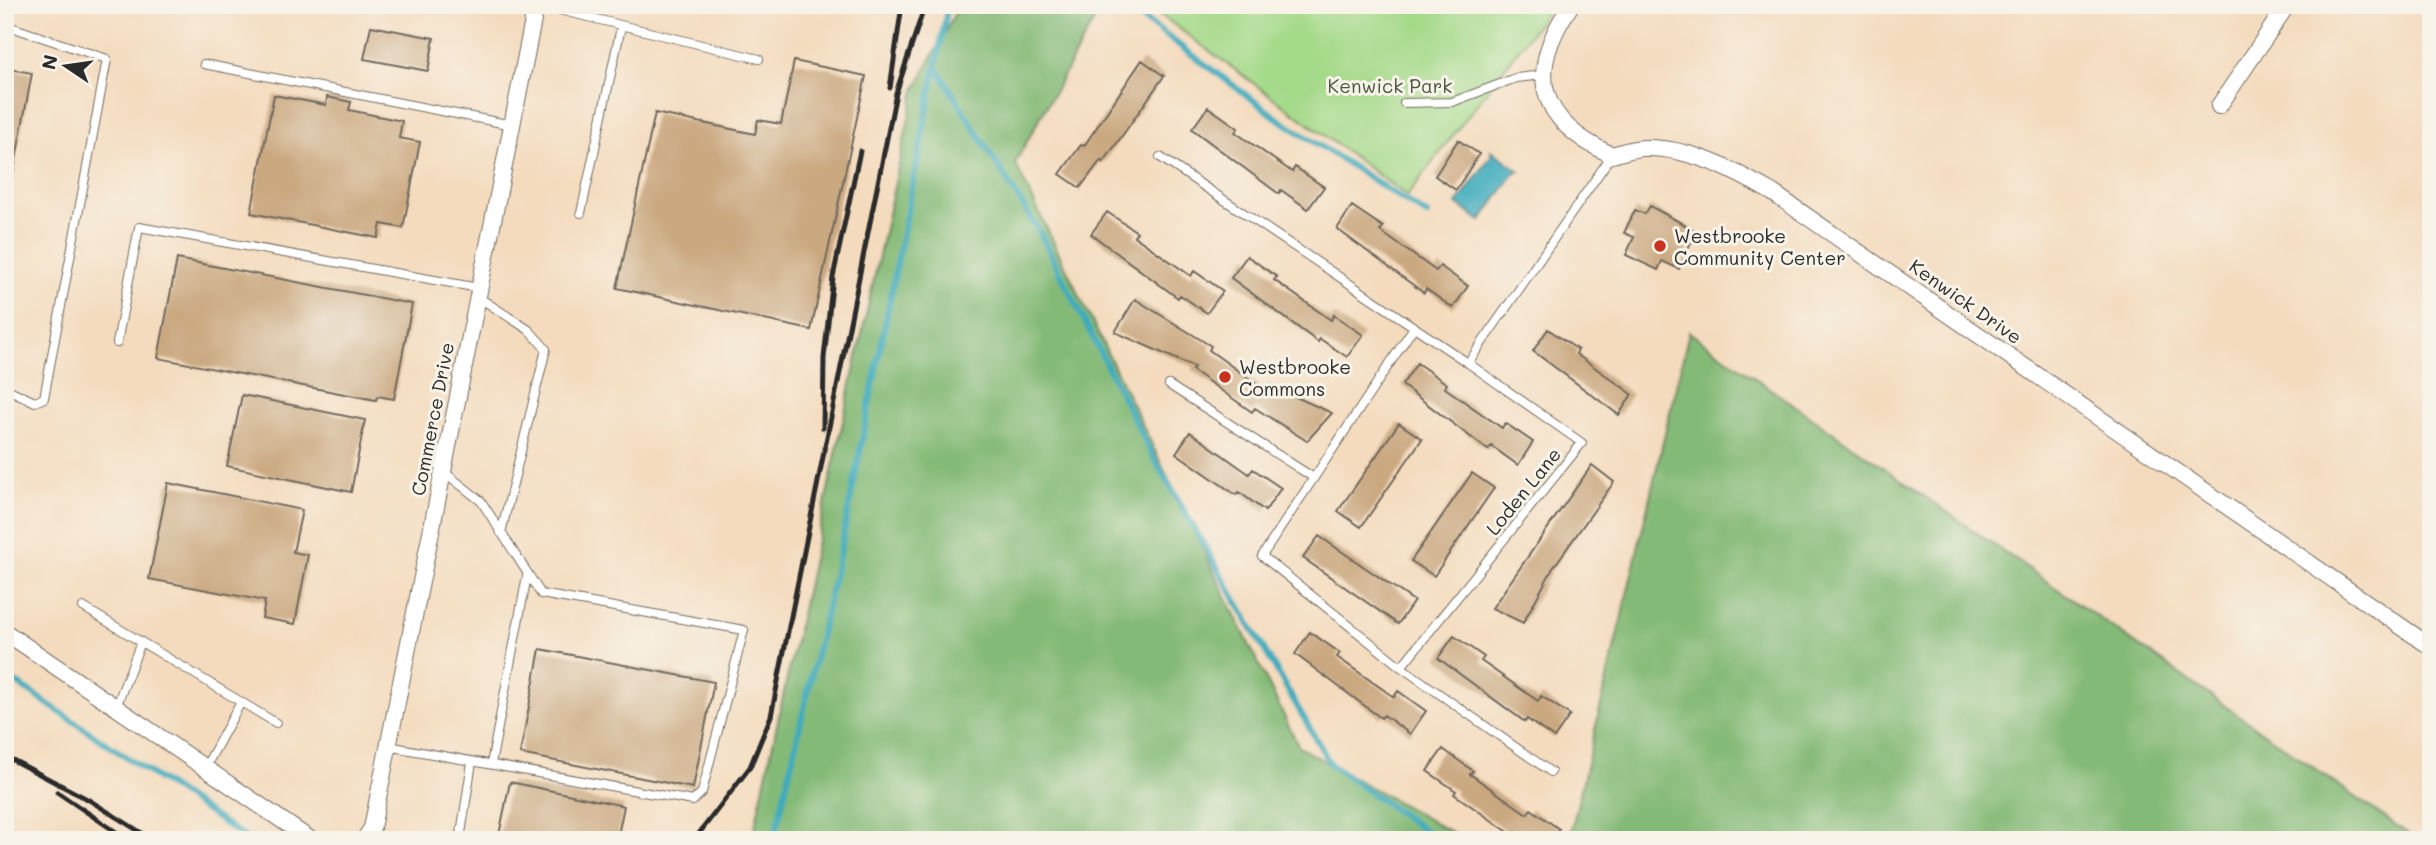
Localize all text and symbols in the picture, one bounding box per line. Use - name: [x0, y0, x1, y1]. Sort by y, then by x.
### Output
- north arrow: [32, 32, 102, 102]
- text: N: [35, 52, 63, 72]
- park label: Kenwick Park: [1328, 73, 1452, 98]
- place label: Westbrooke Community Center: [1674, 223, 1846, 270]
- marker: Westbrooke Community Center: [1652, 238, 1668, 254]
- street label: Kenwick Drive: [1905, 253, 2027, 349]
- street label: Commerce Drive: [405, 340, 459, 498]
- place label: Westbrooke Commons: [1239, 354, 1351, 401]
- marker: Westbrooke Commons: [1217, 369, 1233, 385]
- street label: Loden Lane: [1480, 442, 1566, 540]

